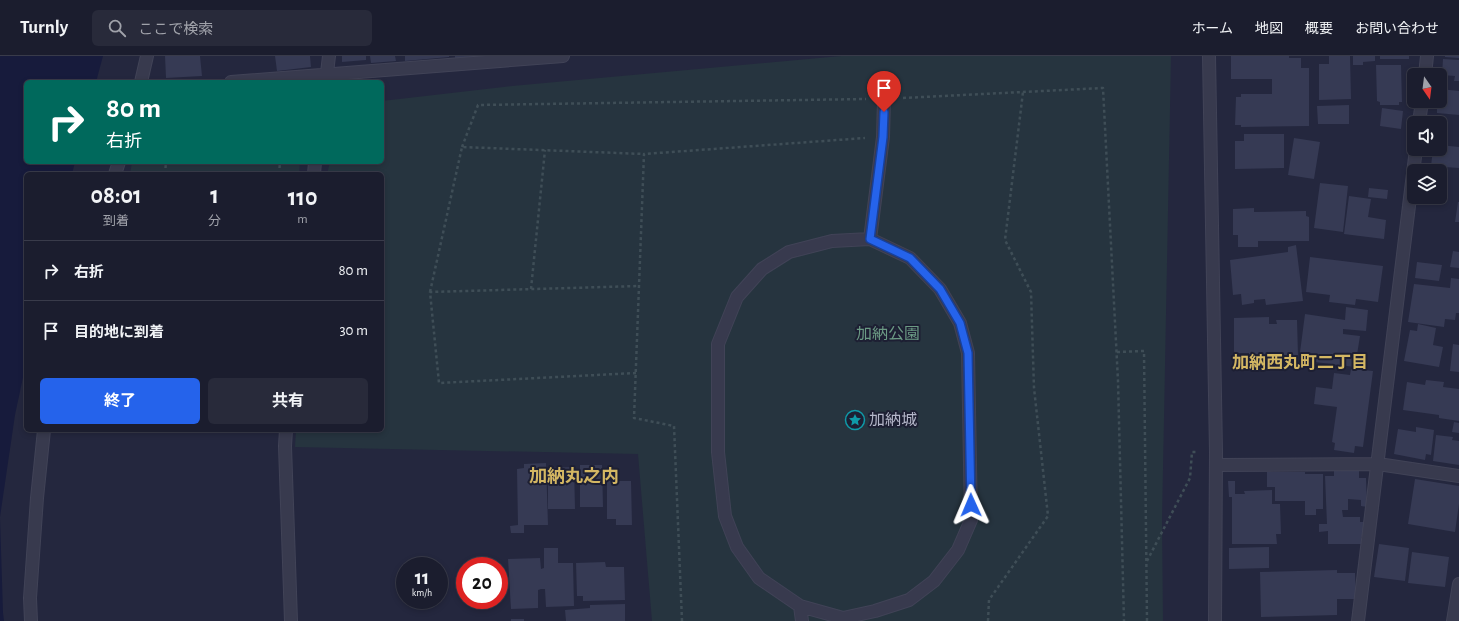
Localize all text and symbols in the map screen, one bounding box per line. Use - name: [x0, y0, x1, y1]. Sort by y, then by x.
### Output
- search box: [92, 10, 372, 46]
- icon: search: [106, 17, 128, 39]
- text: Turnly: [20, 18, 68, 37]
- text: ここで検索: [138, 22, 213, 37]
- text: ホーム: [1191, 22, 1233, 36]
- text: 地図: [1255, 22, 1283, 36]
- text: 概要: [1305, 22, 1333, 36]
- text: お問い合わせ: [1355, 22, 1439, 36]
- north arrow: [1407, 68, 1447, 108]
- map controls: [1407, 68, 1447, 204]
- pin: [867, 71, 901, 112]
- icon: arrive: [873, 77, 895, 99]
- text: 80 m: [106, 95, 161, 123]
- icon: right: [40, 96, 92, 148]
- button: sound: [1407, 116, 1447, 156]
- text: 右折: [106, 133, 142, 151]
- button: layers: [1407, 164, 1447, 204]
- text: 08:01: [91, 184, 142, 208]
- text: 1: [210, 184, 219, 208]
- text: 110: [288, 186, 317, 210]
- text: m: [297, 213, 308, 226]
- text: 到着: [103, 215, 129, 228]
- text: 分: [208, 215, 221, 228]
- icon: right: [40, 260, 62, 282]
- text: 80 m: [338, 263, 368, 278]
- text: 右折: [74, 265, 104, 280]
- icon: arrive: [40, 320, 62, 342]
- text: 30 m: [339, 323, 368, 338]
- text: 目的地に到着: [74, 325, 164, 340]
- park label: 加納公園: [856, 325, 920, 342]
- district label: 加納西丸町二丁目: [1232, 353, 1368, 371]
- button: 終了: [40, 378, 200, 424]
- button: 共有: [208, 378, 368, 424]
- place icon: 加納城: [844, 409, 866, 431]
- place label: 加納城: [869, 411, 917, 428]
- district label: 加納丸之内: [529, 466, 619, 486]
- position arrow: [950, 484, 992, 526]
- speed limit sign: 20: [456, 557, 508, 609]
- text: 11: [415, 568, 429, 588]
- text: km/h: [412, 588, 432, 598]

